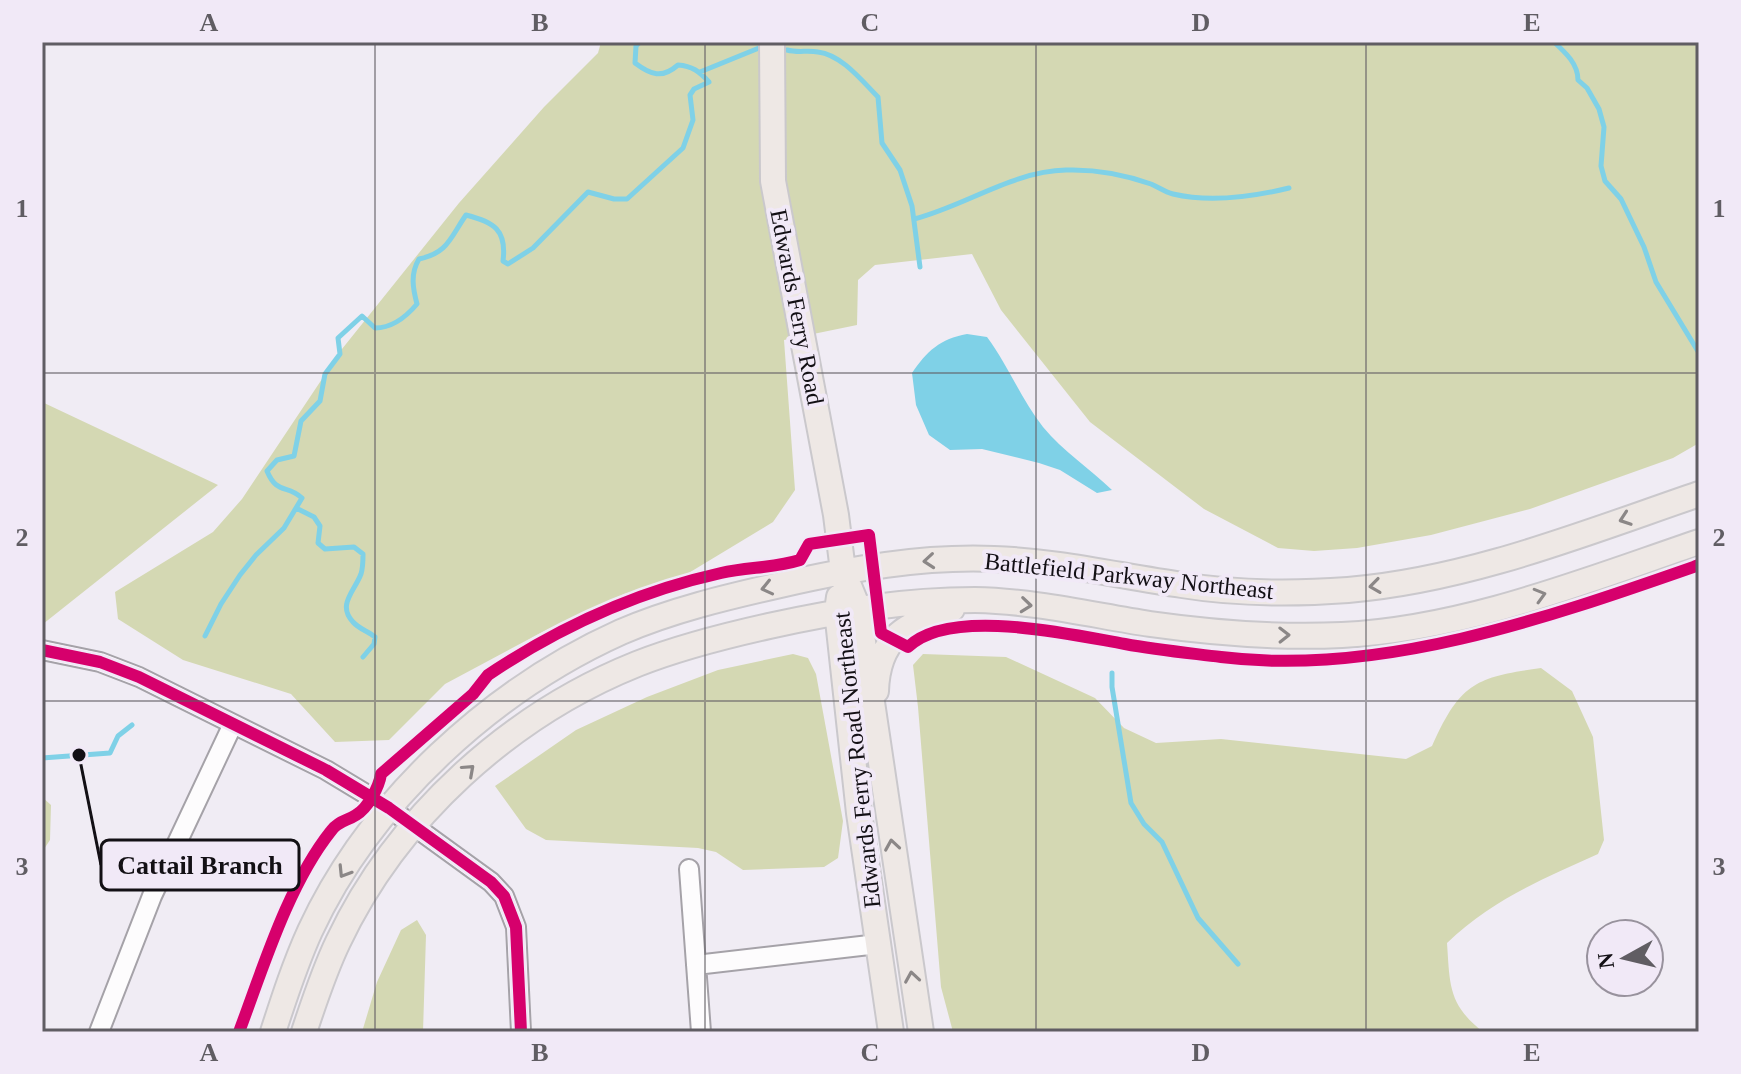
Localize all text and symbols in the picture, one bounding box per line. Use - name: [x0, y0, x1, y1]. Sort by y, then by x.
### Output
- text: A: [200, 8, 219, 37]
- text: B: [531, 8, 549, 37]
- text: C: [861, 8, 879, 37]
- text: D: [1192, 8, 1210, 37]
- text: E: [1523, 8, 1541, 37]
- text: 1: [16, 194, 29, 223]
- text: 1: [1713, 194, 1726, 223]
- street label: Edwards Ferry Road: [765, 207, 829, 407]
- one-way arrow: [1619, 510, 1633, 526]
- text: 2: [16, 523, 29, 552]
- text: 2: [1713, 523, 1726, 552]
- street label: Battlefield Parkway Northeast: [983, 548, 1275, 604]
- one-way arrow: [923, 552, 936, 569]
- one-way arrow: [1368, 577, 1382, 594]
- one-way arrow: [761, 579, 774, 596]
- one-way arrow: [1532, 588, 1546, 604]
- one-way arrow: [1020, 596, 1033, 613]
- street label: Edwards Ferry Road Northeast: [828, 610, 886, 910]
- one-way arrow: [1278, 627, 1291, 644]
- one-way arrow: [460, 765, 474, 780]
- one-way arrow: [884, 838, 901, 852]
- callout: Cattail Branch: [101, 840, 299, 890]
- text: Cattail Branch: [117, 851, 283, 880]
- text: 3: [16, 852, 29, 881]
- text: 3: [1713, 852, 1726, 881]
- one-way arrow: [339, 863, 354, 878]
- north arrow: [1585, 918, 1665, 998]
- text: N: [1592, 951, 1619, 970]
- one-way arrow: [904, 970, 921, 984]
- text: A: [200, 1038, 219, 1067]
- text: B: [531, 1038, 549, 1067]
- text: C: [861, 1038, 879, 1067]
- text: D: [1192, 1038, 1210, 1067]
- text: E: [1523, 1038, 1541, 1067]

